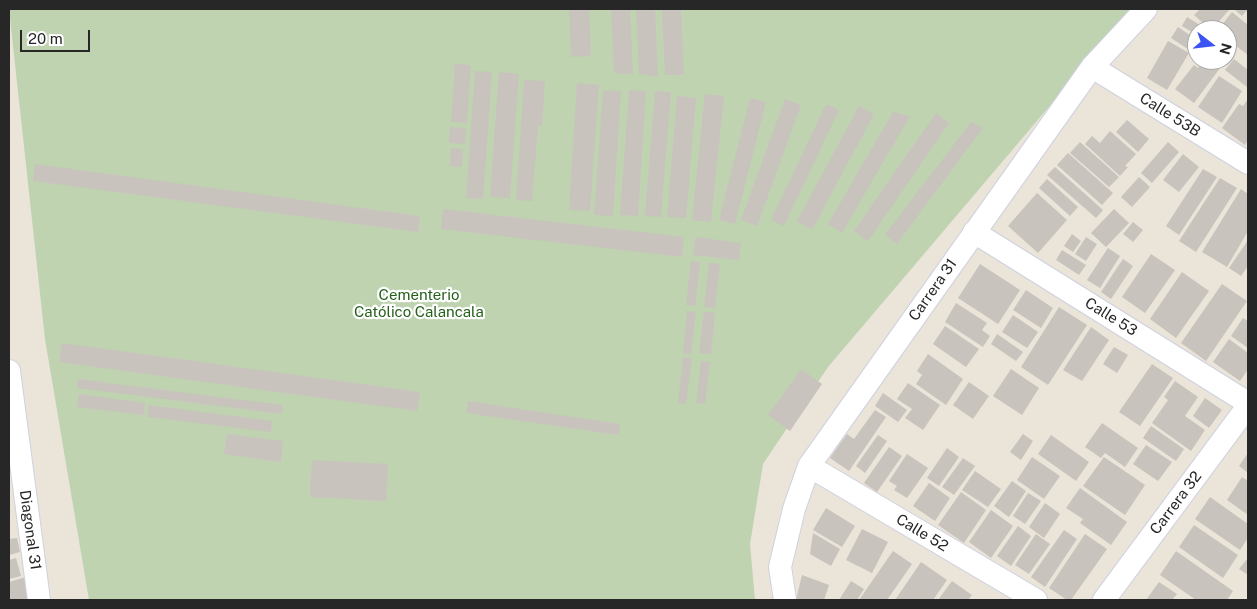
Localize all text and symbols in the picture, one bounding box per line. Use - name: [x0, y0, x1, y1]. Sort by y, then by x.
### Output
- scale bar: [22, 20, 92, 52]
- north arrow: [1187, 20, 1237, 70]
- text: 20 m: [28, 30, 63, 47]
- text: N: [1216, 41, 1235, 56]
- street label: Calle 53B: [1136, 89, 1204, 141]
- street label: Carrera 31: [905, 255, 961, 325]
- park label: Cementerio Católico Calancala: [354, 286, 484, 321]
- street label: Calle 53: [1082, 294, 1140, 340]
- street label: Carrera 32: [1146, 468, 1206, 538]
- street label: Diagonal 31: [15, 489, 45, 571]
- street label: Calle 52: [893, 510, 951, 556]

